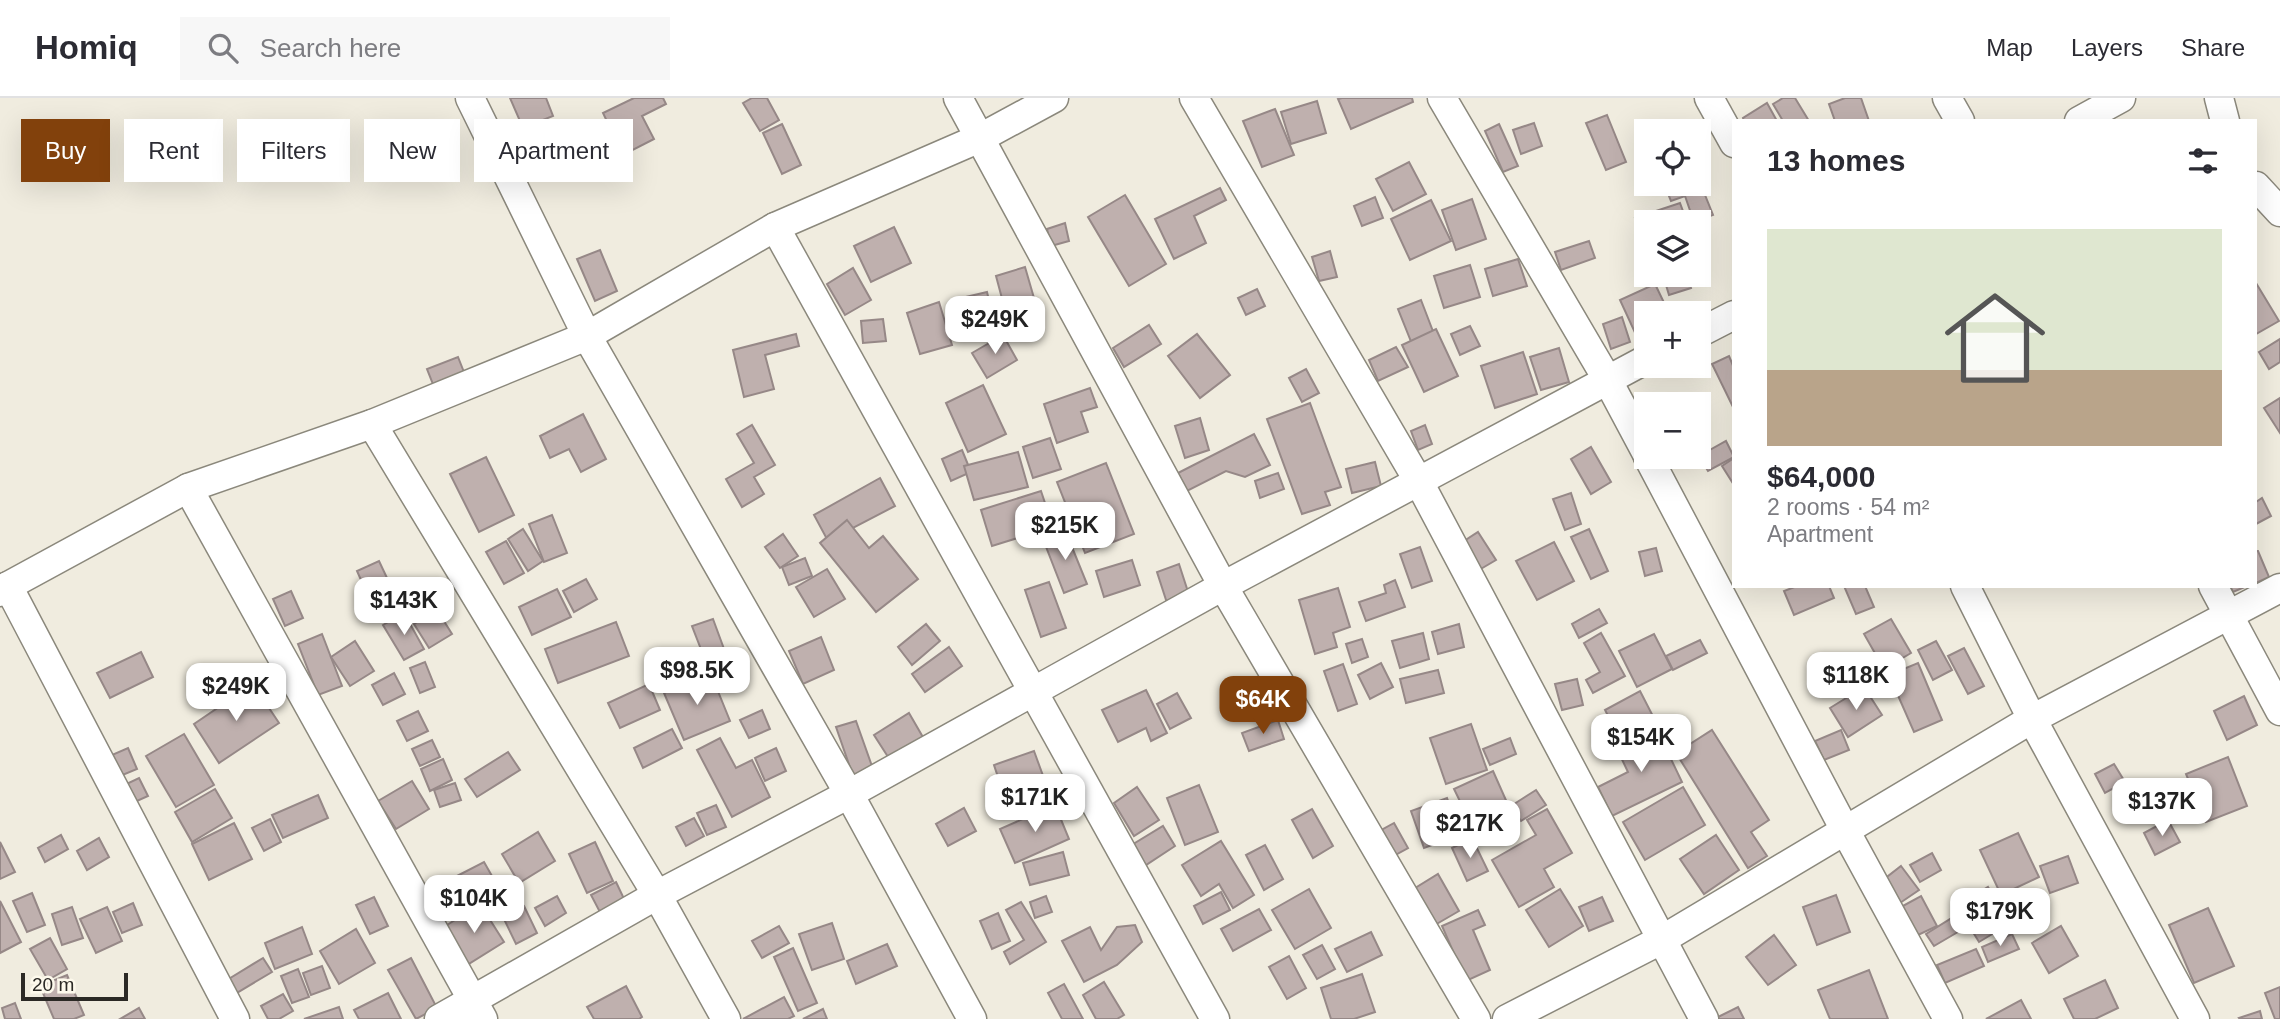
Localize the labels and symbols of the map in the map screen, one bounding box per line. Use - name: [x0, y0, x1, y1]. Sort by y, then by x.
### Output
- pin: $249K: [946, 296, 1044, 356]
- pin: $215K: [1016, 503, 1114, 562]
- pin: $143K: [355, 578, 453, 637]
- pin: $98.5K: [640, 648, 754, 707]
- pin: $118K: [1807, 652, 1905, 712]
- pin: $249K: [187, 664, 285, 723]
- pin: $64K: [1222, 676, 1304, 736]
- pin: $154K: [1592, 714, 1690, 774]
- pin: $171K: [986, 774, 1084, 834]
- pin: $137K: [2113, 778, 2211, 838]
- pin: $217K: [1421, 800, 1519, 860]
- pin: $104K: [425, 876, 523, 935]
- pin: $179K: [1951, 888, 2049, 948]
- scale bar: [21, 970, 128, 1002]

